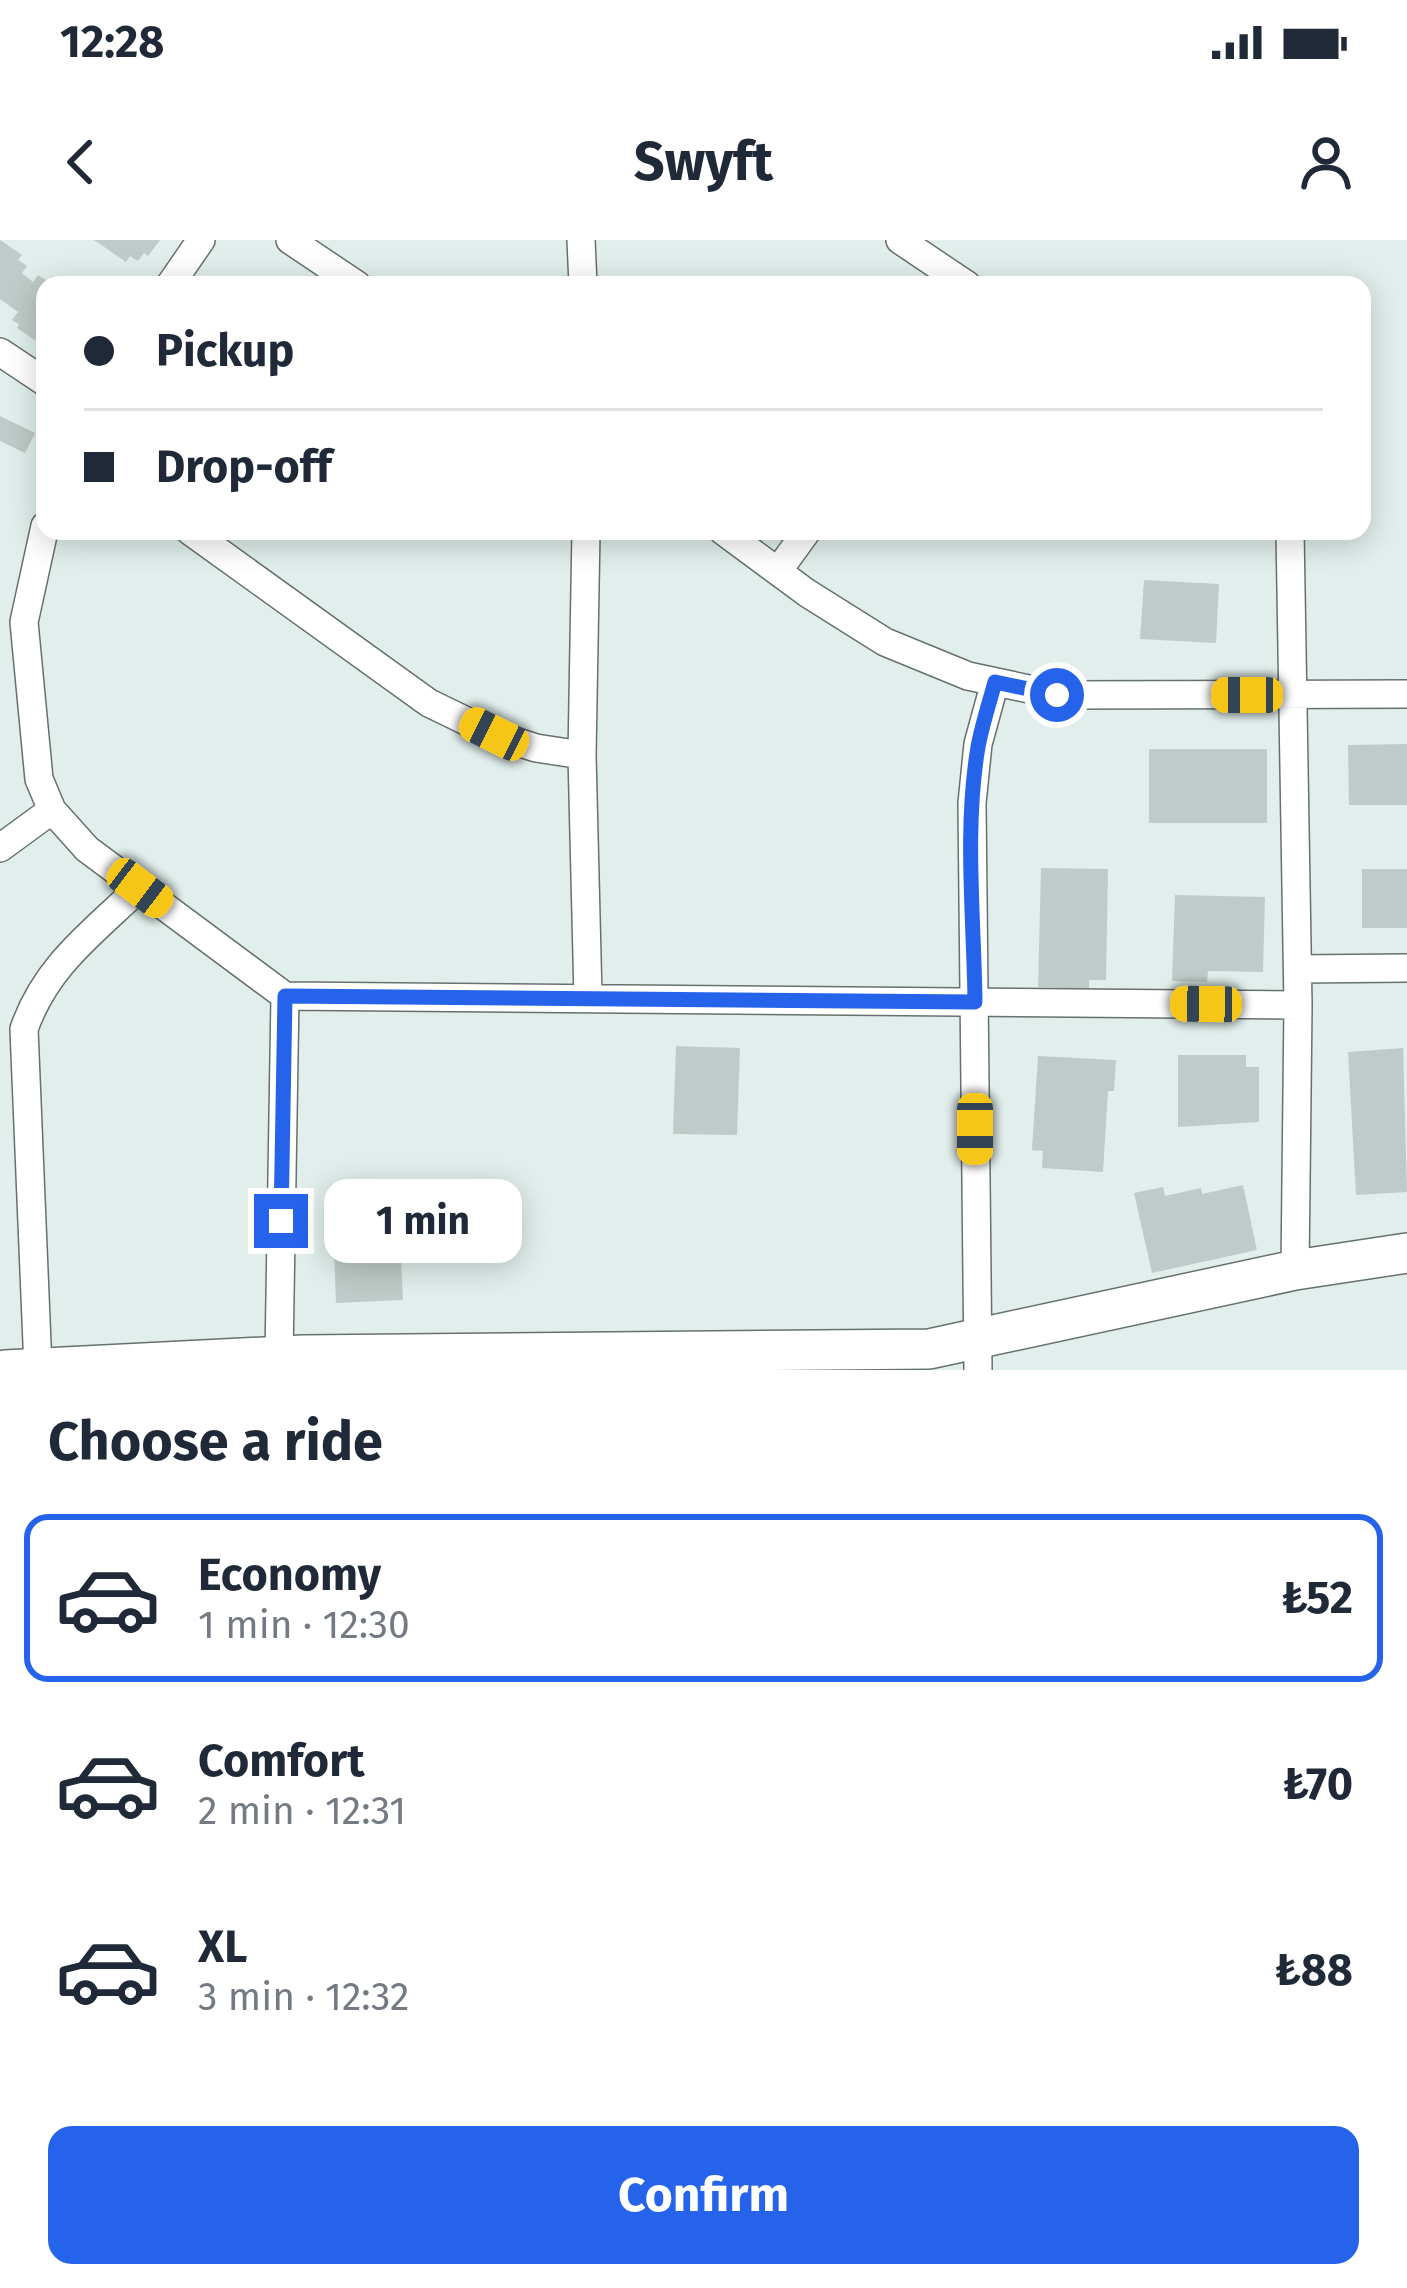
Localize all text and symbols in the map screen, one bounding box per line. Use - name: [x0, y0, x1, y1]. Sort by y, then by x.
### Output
- text: 12:28: [60, 15, 164, 69]
- icon: back: [48, 129, 114, 195]
- icon: person: [1293, 129, 1359, 195]
- text: Swyft: [634, 130, 773, 194]
- text: Pickup: [156, 324, 294, 378]
- text: Drop-off: [156, 440, 332, 494]
- route start: [1030, 668, 1084, 722]
- car: [1211, 677, 1283, 713]
- car: [454, 702, 534, 766]
- car: [100, 852, 180, 924]
- car: [1170, 985, 1242, 1023]
- car: [957, 1093, 993, 1165]
- callout: 1 min: [323, 1179, 521, 1263]
- route end: [254, 1194, 308, 1248]
- text: 1 min: [376, 1198, 470, 1244]
- text: Choose a ride: [48, 1410, 383, 1474]
- icon: car: [54, 1544, 162, 1652]
- text: Economy: [198, 1548, 381, 1602]
- text: ₺52: [1281, 1571, 1353, 1625]
- text: 1 min · 12:30: [198, 1602, 410, 1648]
- icon: car: [54, 1730, 162, 1838]
- text: Comfort: [198, 1734, 365, 1788]
- text: ₺70: [1282, 1757, 1353, 1811]
- text: 2 min · 12:31: [198, 1788, 406, 1834]
- icon: car: [54, 1916, 162, 2024]
- text: XL: [198, 1920, 247, 1974]
- text: ₺88: [1275, 1943, 1353, 1997]
- text: 3 min · 12:32: [198, 1974, 409, 2020]
- button: Confirm: [48, 2126, 1359, 2264]

